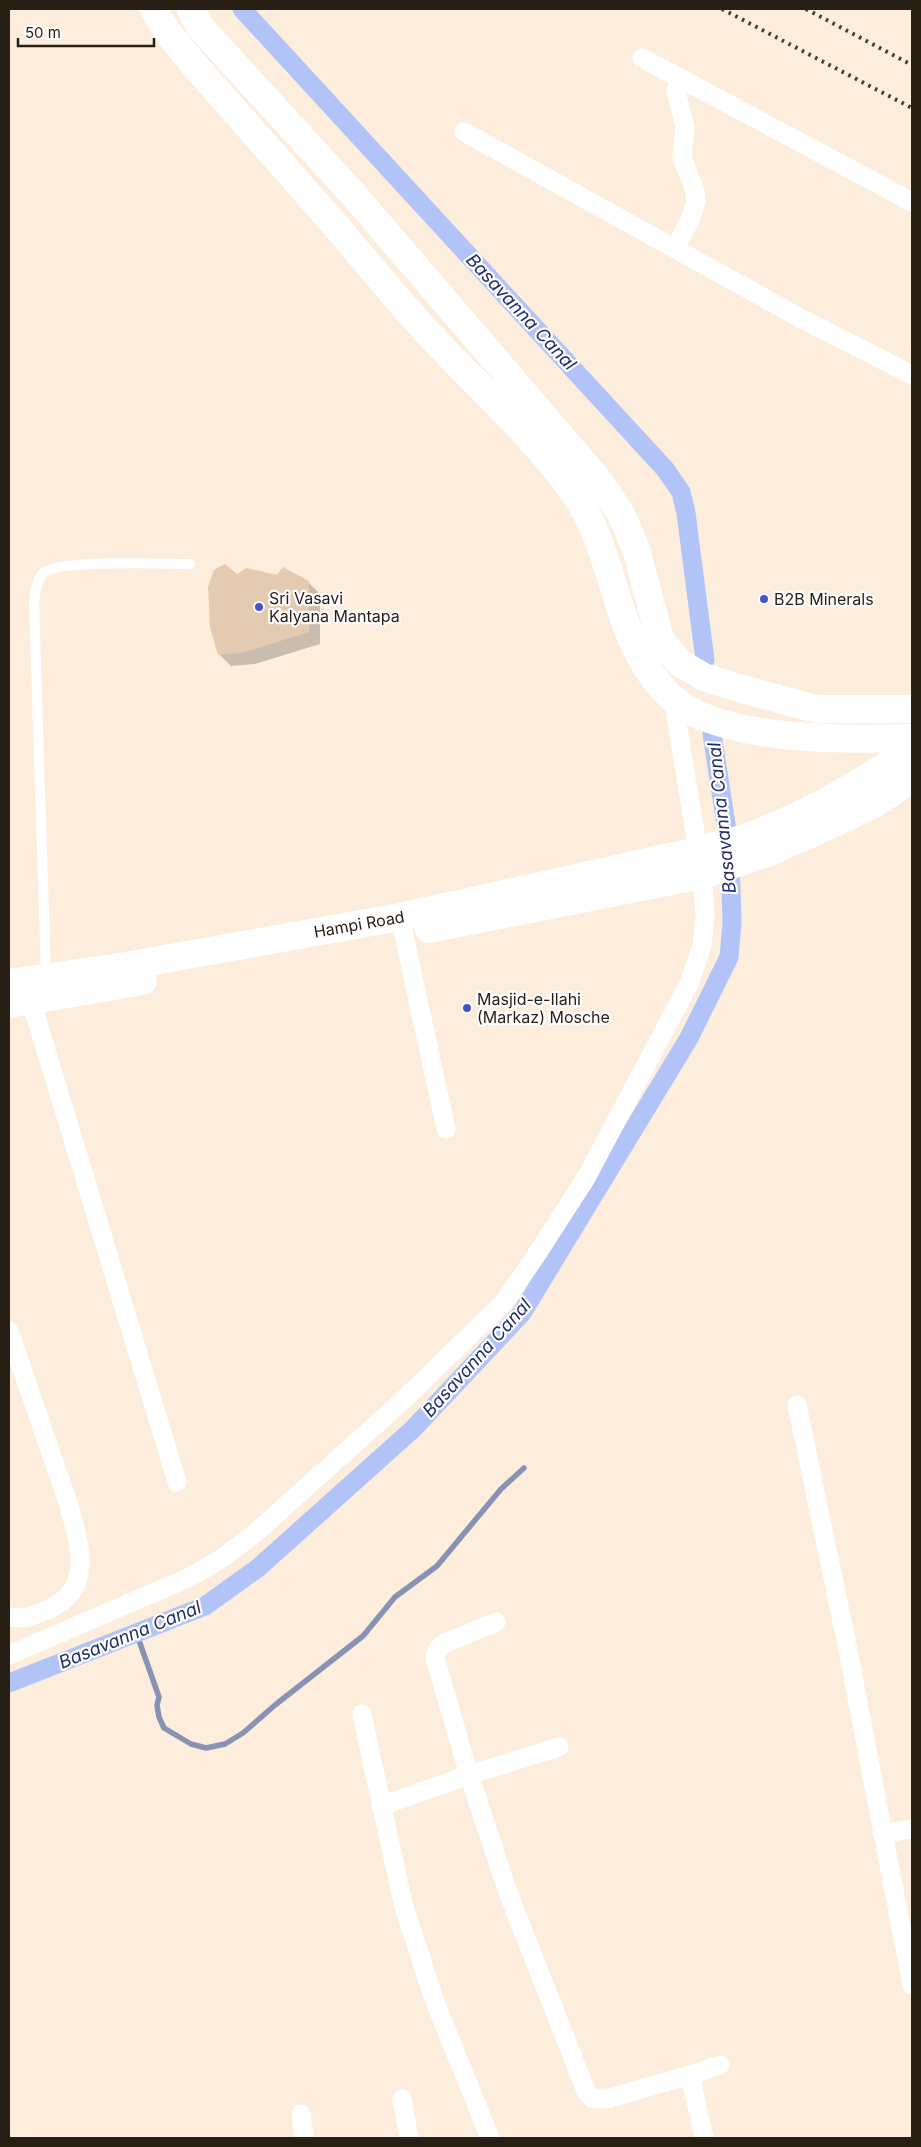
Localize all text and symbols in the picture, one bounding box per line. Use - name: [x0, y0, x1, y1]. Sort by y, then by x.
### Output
- scale bar: [18, 15, 154, 47]
- text: 50 m: [25, 23, 61, 42]
- water label: Basavanna Canal: [462, 249, 581, 375]
- place label: Sri Vasavi Kalyana Mantapa: [269, 588, 400, 626]
- place label: B2B Minerals: [774, 589, 874, 609]
- marker: B2B Minerals: [758, 593, 770, 605]
- marker: Sri Vasavi Kalyana Mantapa: [253, 601, 265, 613]
- water label: Basavanna Canal: [703, 741, 740, 895]
- street label: Hampi Road: [312, 906, 406, 942]
- place label: Masjid-e-Ilahi (Markaz) Mosche: [477, 989, 610, 1027]
- marker: Masjid-e-Ilahi (Markaz) Mosche: [461, 1002, 473, 1014]
- water label: Basavanna Canal: [418, 1294, 536, 1421]
- water label: Basavanna Canal: [56, 1596, 205, 1673]

